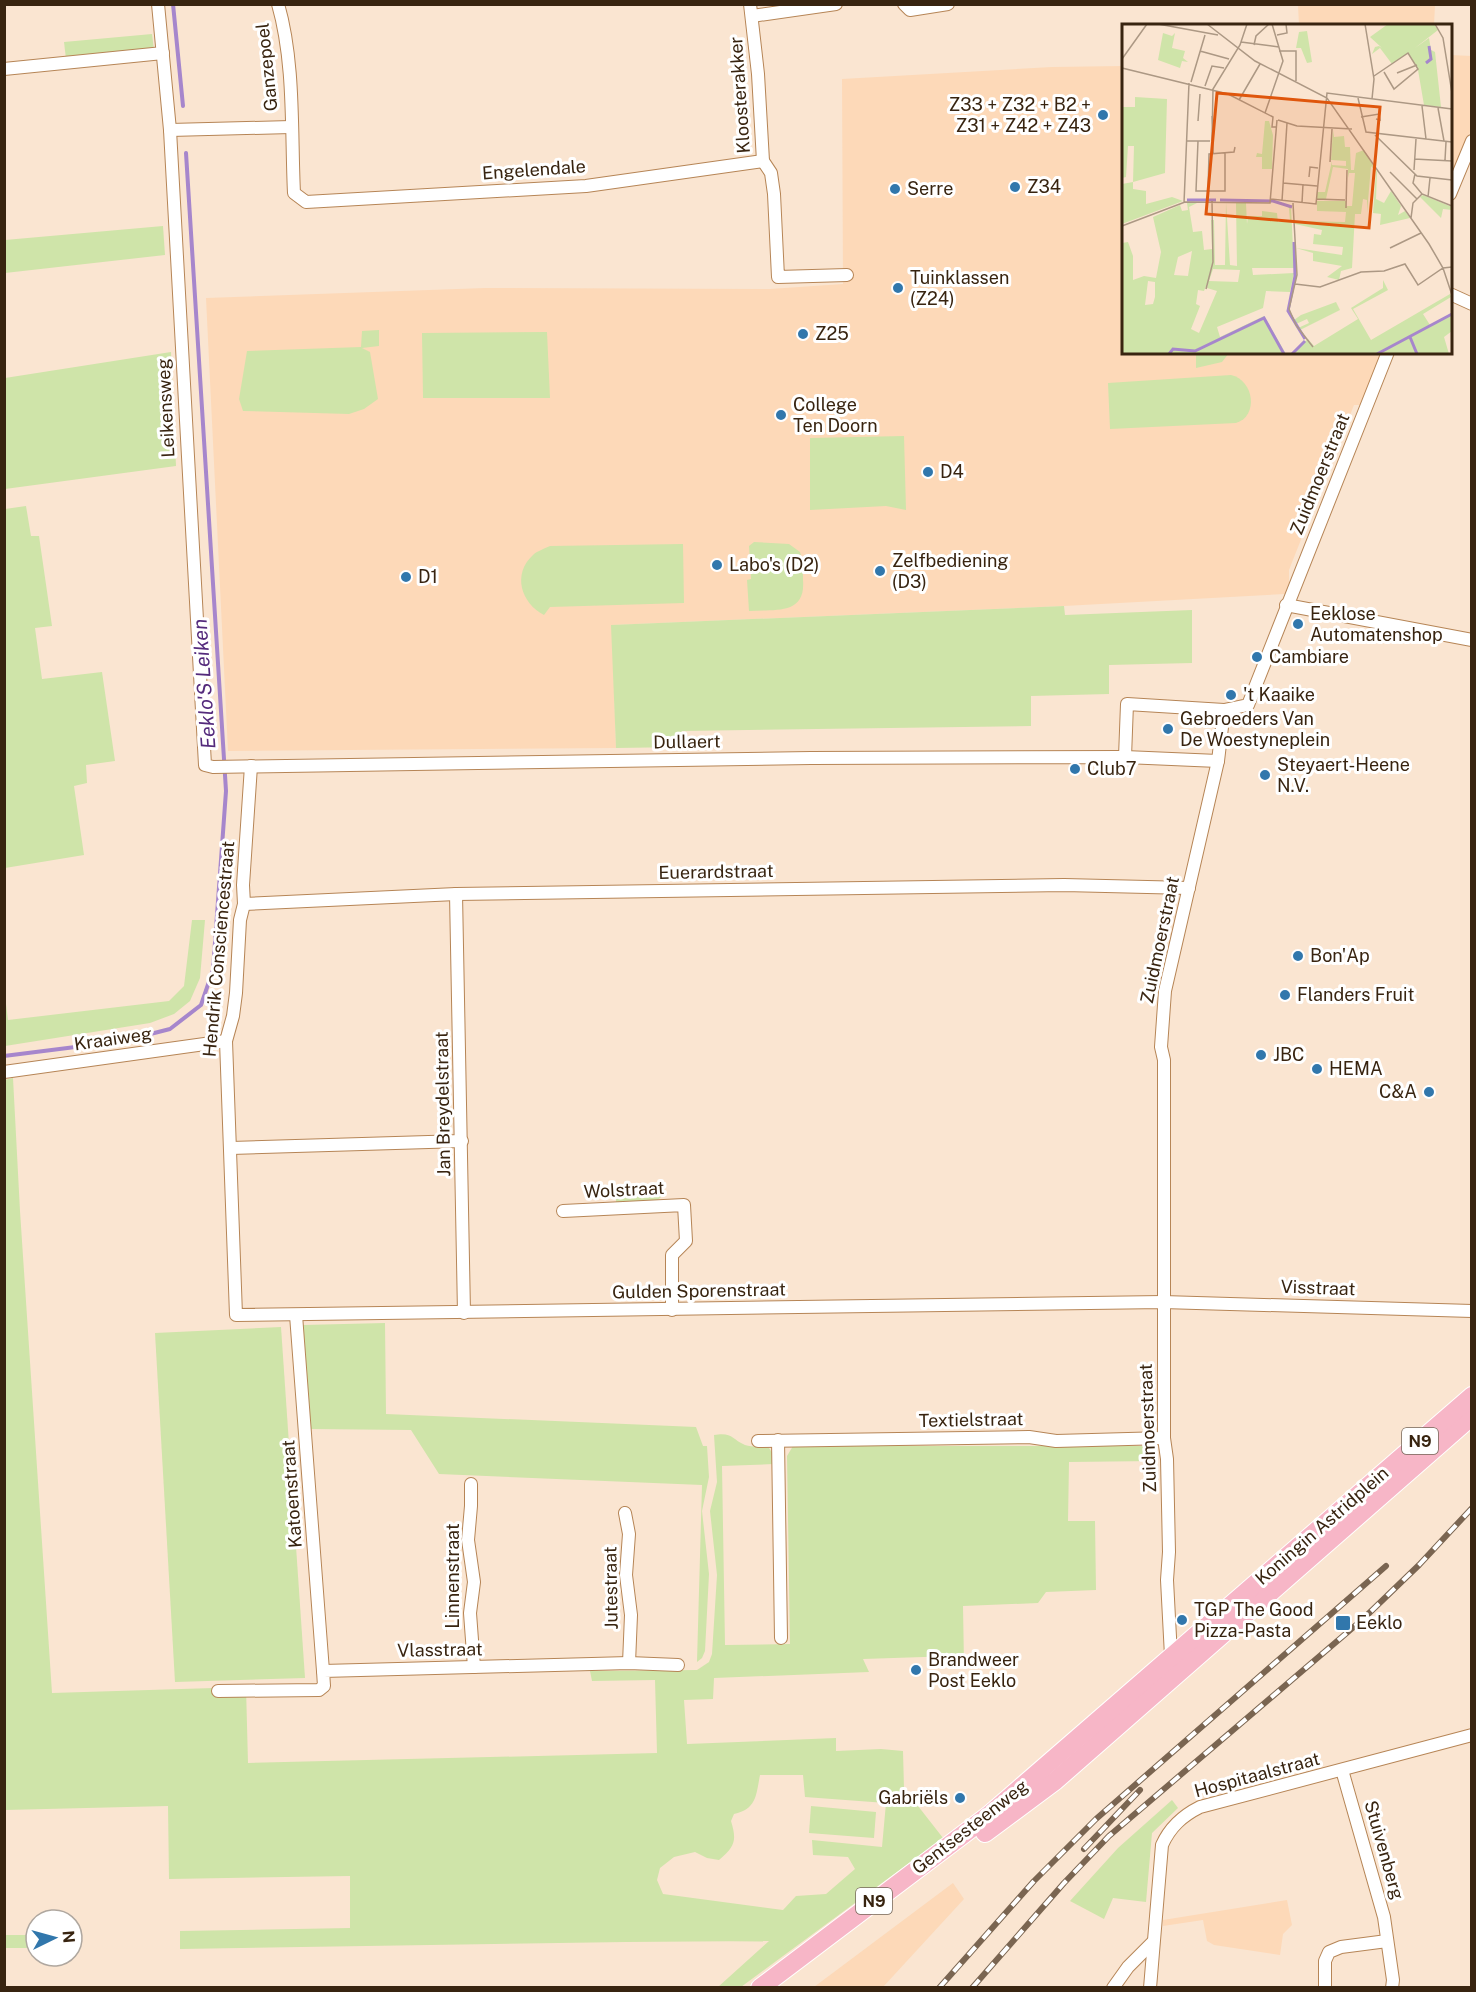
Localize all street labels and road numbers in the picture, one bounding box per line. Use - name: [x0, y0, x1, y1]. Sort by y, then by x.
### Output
- street label: Ganzepoel: [251, 22, 282, 112]
- street label: Kloosterakker: [725, 36, 754, 154]
- street label: Engelendale: [481, 155, 587, 184]
- street label: Leikensweg: [152, 358, 179, 458]
- street label: Zuidmoerstraat: [1286, 410, 1353, 538]
- street label: Dullaert: [653, 730, 721, 753]
- street label: Hendrik Consciencestraat: [199, 840, 238, 1058]
- street label: Euerardstraat: [658, 860, 774, 883]
- street label: Zuidmoerstraat: [1136, 874, 1183, 1005]
- street label: Kraaiweg: [73, 1023, 153, 1054]
- street label: Jan Breydelstraat: [431, 1031, 454, 1177]
- street label: Wolstraat: [583, 1177, 665, 1202]
- street label: Visstraat: [1280, 1276, 1356, 1299]
- street label: Gulden Sporenstraat: [612, 1278, 786, 1303]
- street label: Zuidmoerstraat: [1135, 1363, 1160, 1493]
- street label: Textielstraat: [918, 1408, 1024, 1431]
- road number: N9: [1402, 1428, 1438, 1454]
- street label: Katoenstraat: [277, 1439, 306, 1549]
- street label: Koningin Astridplein: [1251, 1462, 1393, 1589]
- street label: Linnenstraat: [442, 1523, 463, 1629]
- street label: Jutestraat: [599, 1546, 622, 1630]
- street label: Vlasstraat: [397, 1638, 483, 1661]
- street label: Hospitaalstraat: [1192, 1748, 1322, 1801]
- street label: Gentsesteenweg: [908, 1775, 1032, 1878]
- street label: Stuivenberg: [1360, 1798, 1409, 1902]
- road number: N9: [856, 1888, 892, 1914]

